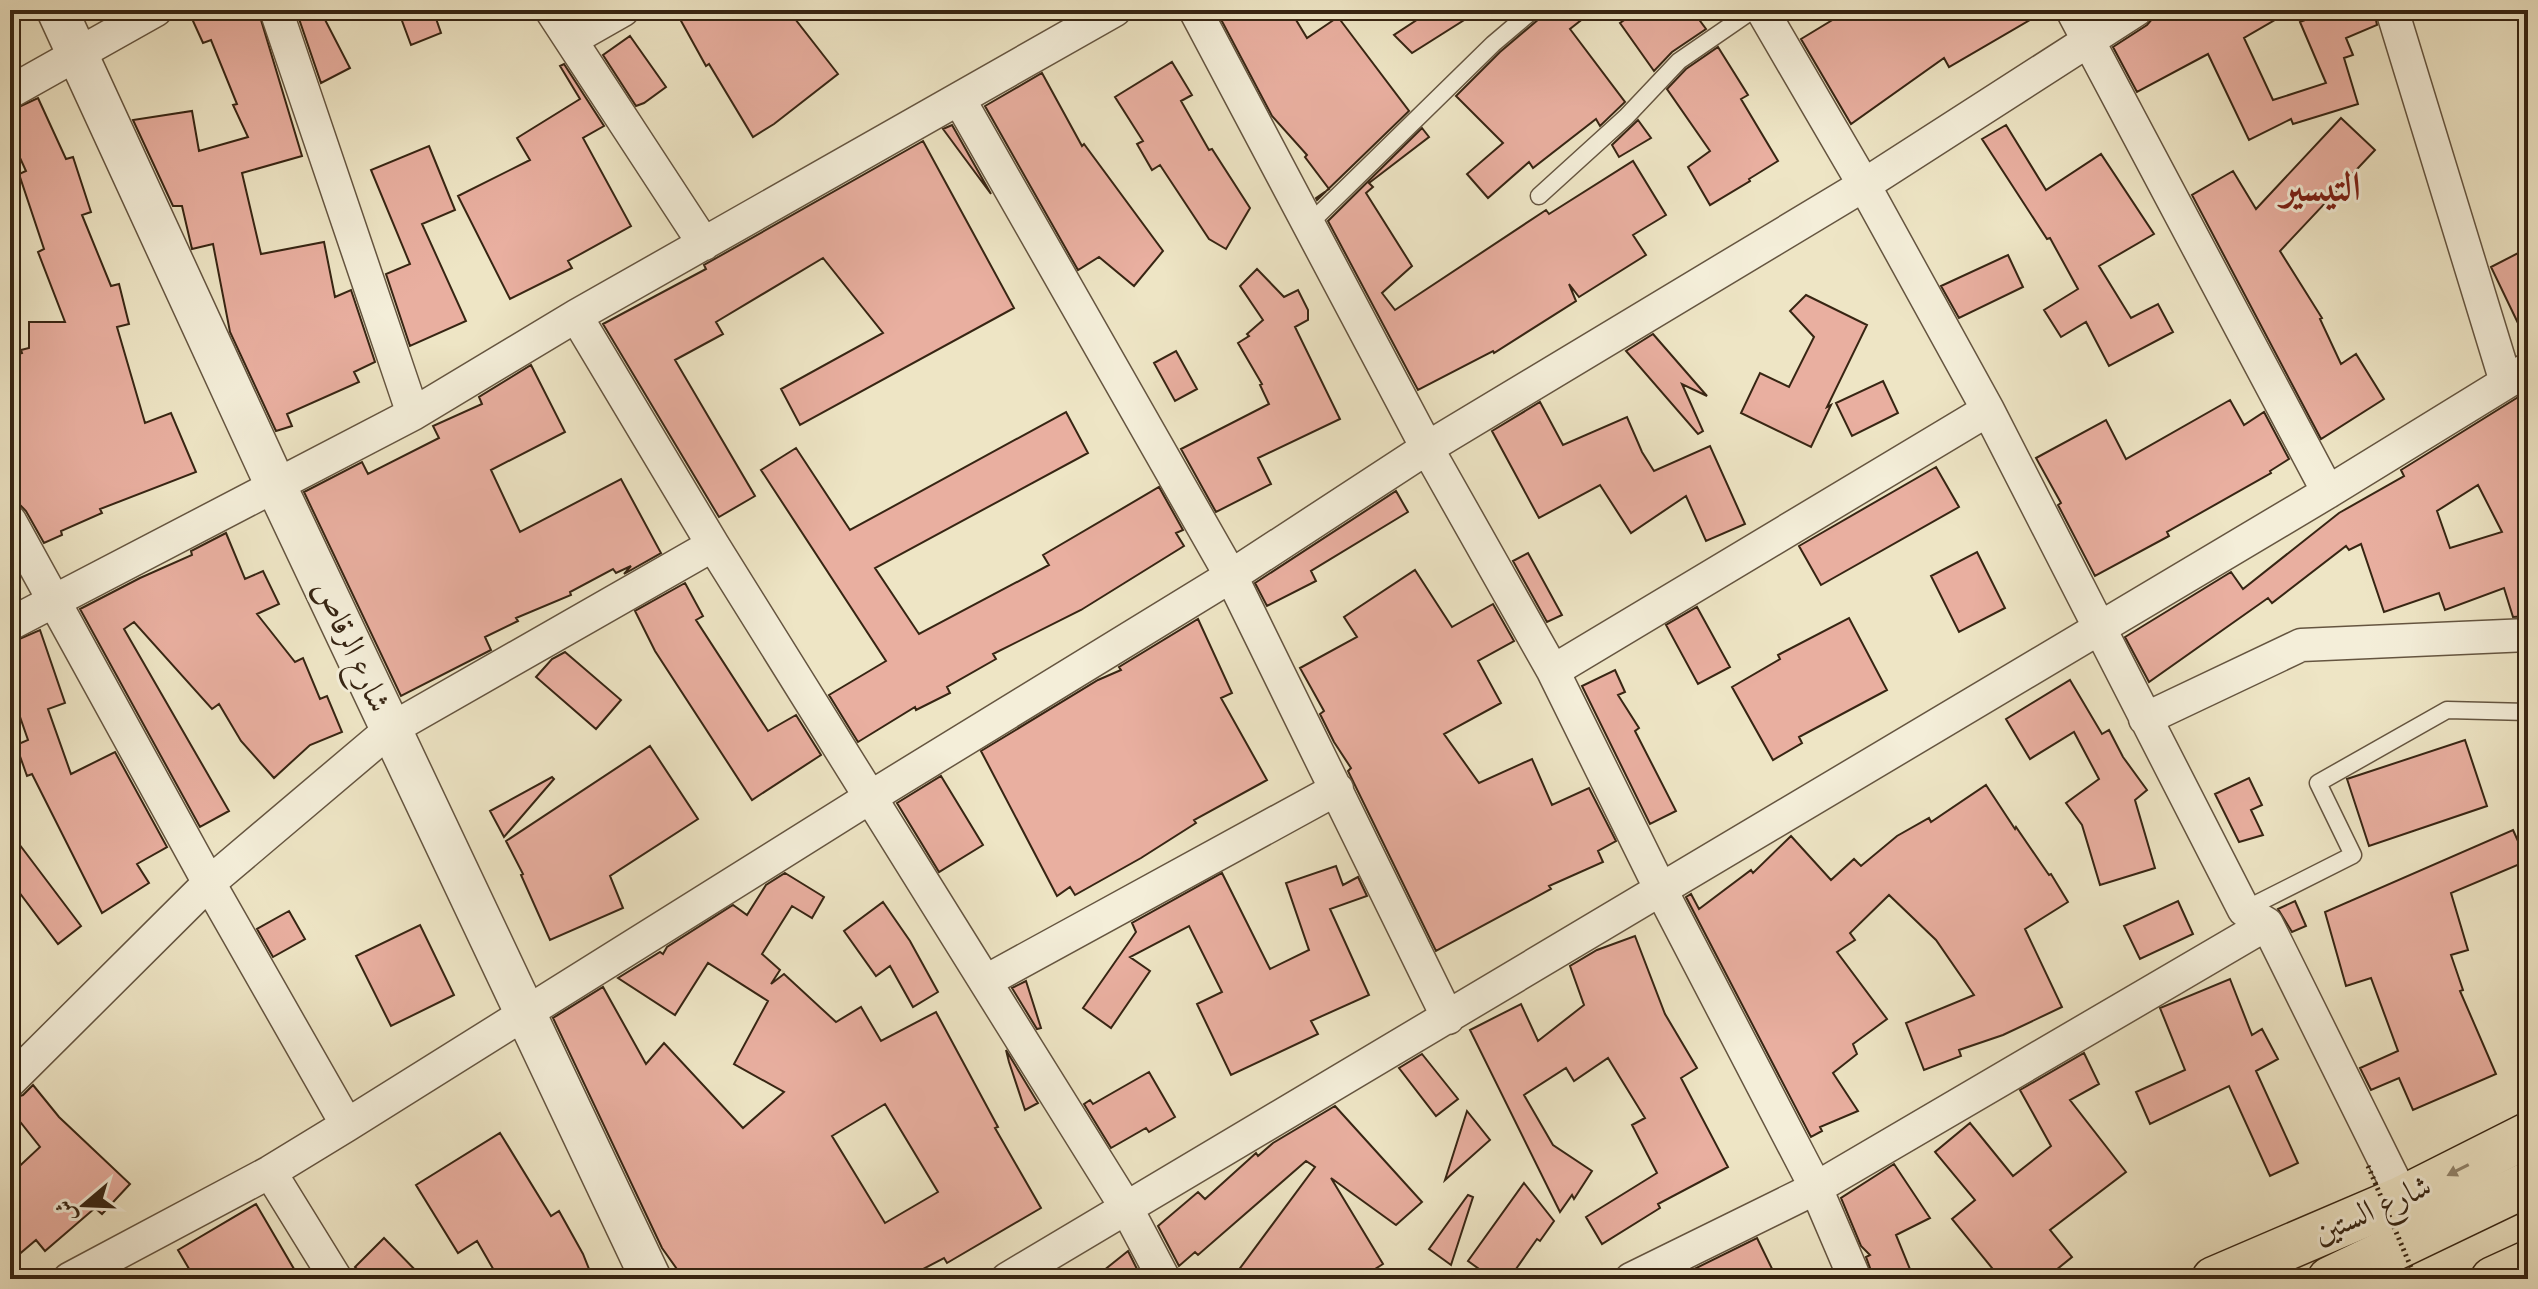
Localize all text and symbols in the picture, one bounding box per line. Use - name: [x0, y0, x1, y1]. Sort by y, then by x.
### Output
- district label: التيسير: [2277, 162, 2361, 211]
- street label: شارع الرقاص: [298, 574, 400, 721]
- one-way arrow: [2447, 1163, 2470, 1176]
- north arrow: [44, 1165, 124, 1245]
- street label: شارع الستين: [2307, 1166, 2440, 1259]
- text: ش: [49, 1197, 82, 1226]

